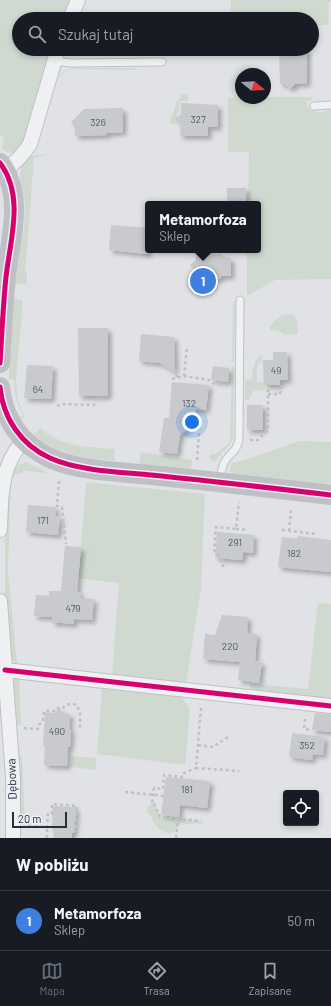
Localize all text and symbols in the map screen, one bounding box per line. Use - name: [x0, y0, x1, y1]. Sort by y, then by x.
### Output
- search box: [12, 12, 319, 56]
- icon: search: [26, 23, 48, 45]
- text: Szukaj tutaj: [58, 25, 134, 43]
- north arrow: [235, 68, 271, 104]
- house number: 327: [190, 113, 206, 125]
- house number: 326: [90, 116, 106, 128]
- popup: [145, 201, 261, 253]
- text: Metamorfoza: [159, 210, 247, 228]
- text: Sklep: [159, 228, 190, 244]
- pin: 1: [190, 266, 216, 296]
- house number: 49: [271, 364, 281, 376]
- house number: 64: [33, 383, 43, 395]
- house number: 132: [182, 397, 196, 409]
- your location: [182, 412, 202, 432]
- house number: 171: [37, 514, 49, 526]
- house number: 291: [228, 536, 242, 548]
- house number: 182: [287, 547, 301, 559]
- house number: 479: [65, 602, 81, 614]
- house number: 220: [222, 640, 238, 652]
- house number: 490: [49, 725, 65, 737]
- house number: 352: [299, 739, 315, 751]
- street label: Dębowa: [3, 758, 19, 800]
- house number: 181: [181, 783, 193, 795]
- map controls: [283, 790, 319, 826]
- button: locate: [283, 790, 319, 826]
- scale bar: [12, 810, 67, 829]
- text: 20 m: [18, 812, 41, 825]
- text: W pobliżu: [16, 854, 89, 874]
- text: Metamorfoza: [54, 904, 142, 922]
- text: 1: [27, 913, 31, 929]
- text: 50 m: [288, 913, 315, 929]
- text: Sklep: [54, 922, 85, 938]
- tab: Mapa: [39, 960, 65, 997]
- tab: Trasa: [143, 960, 170, 997]
- tab: Zapisane: [248, 960, 292, 997]

